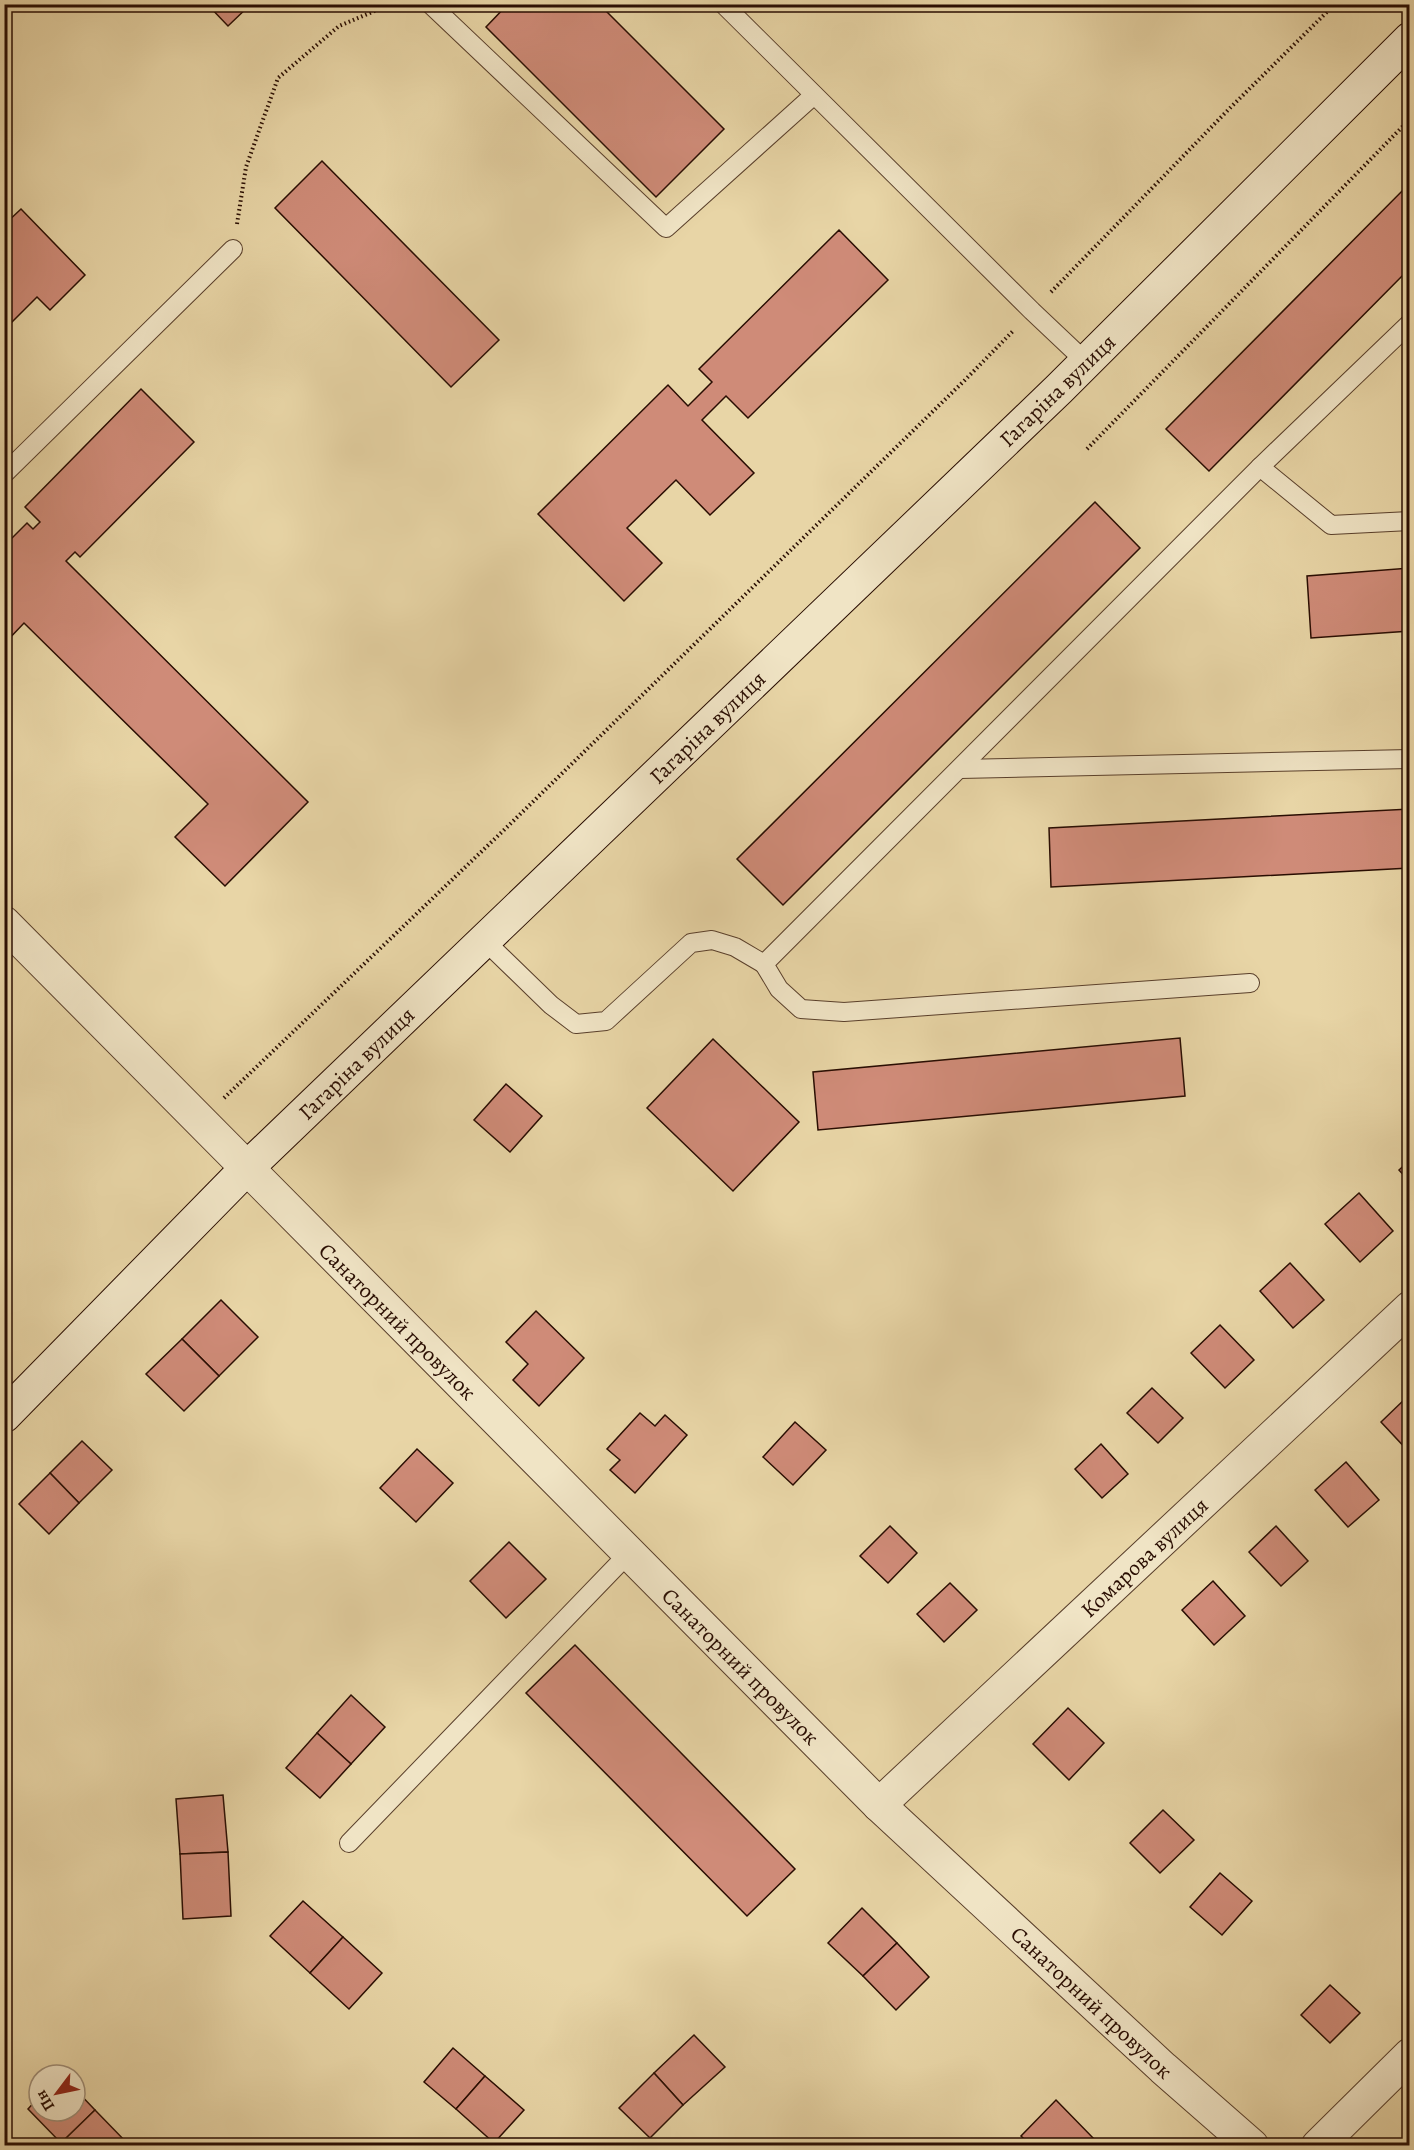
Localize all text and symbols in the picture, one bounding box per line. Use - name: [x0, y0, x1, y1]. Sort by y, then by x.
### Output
- street label: Гагаріна вулиця: [993, 327, 1122, 454]
- street label: Гагаріна вулиця: [643, 664, 772, 791]
- street label: Гагаріна вулиця: [292, 1000, 421, 1127]
- street label: Санаторний провулок: [312, 1236, 483, 1407]
- street label: Комарова вулиця: [1074, 1491, 1215, 1625]
- street label: Санаторний провулок: [655, 1581, 826, 1752]
- street label: Санаторний провулок: [1004, 1920, 1179, 2086]
- north arrow: [27, 2063, 87, 2123]
- text: Пн: [30, 2086, 60, 2115]

